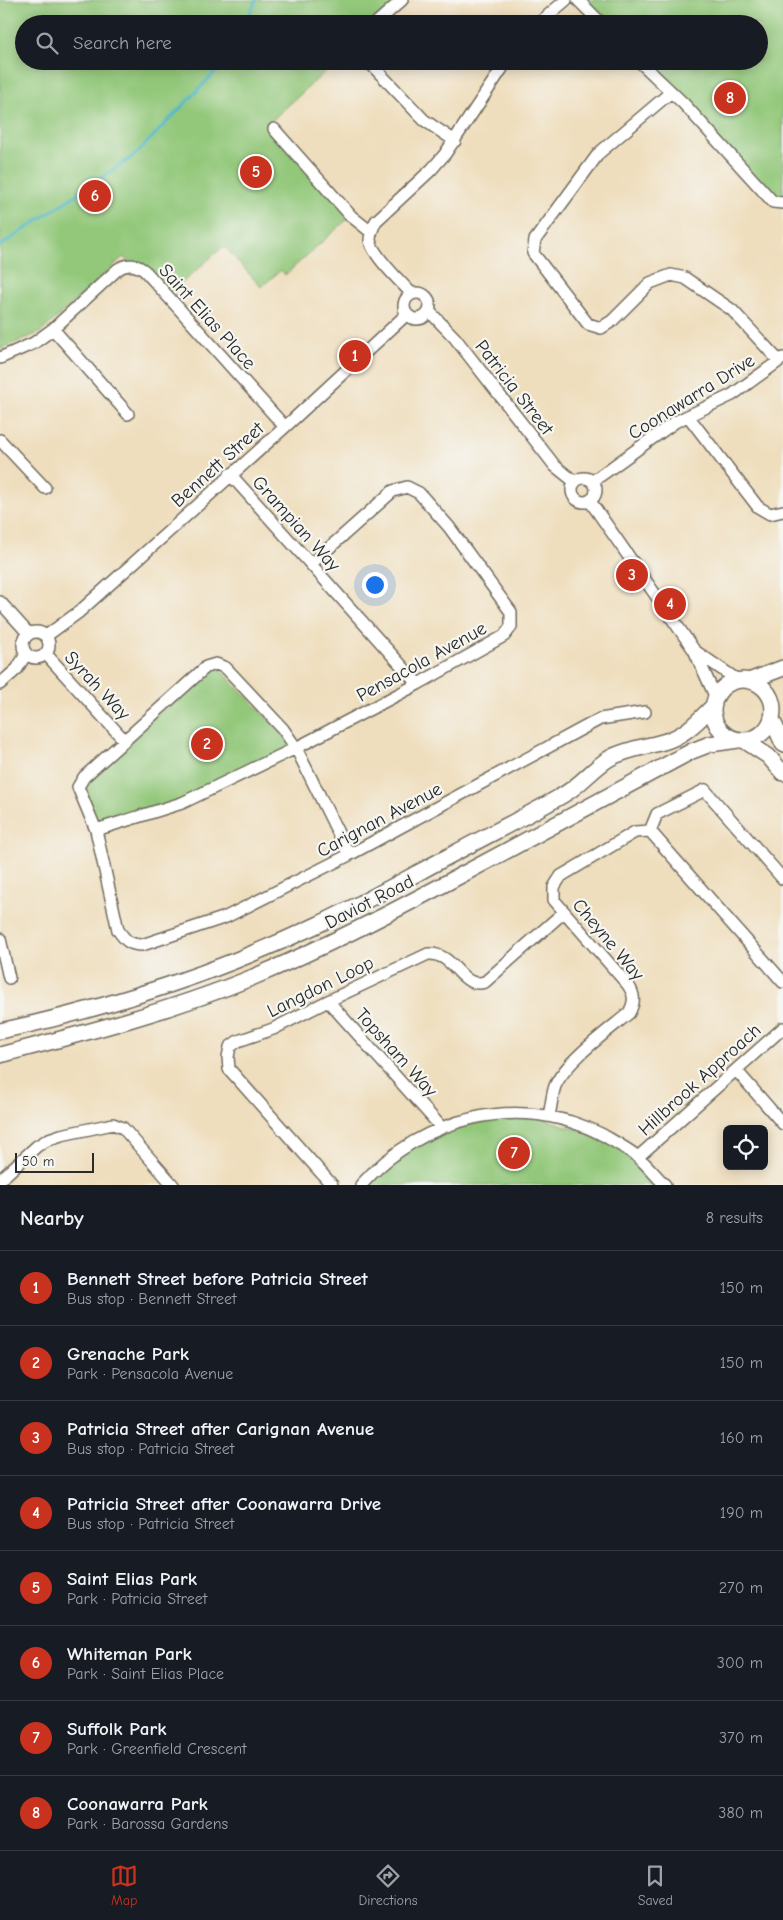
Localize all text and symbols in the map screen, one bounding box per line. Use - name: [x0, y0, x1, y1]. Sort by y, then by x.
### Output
- search box: [15, 15, 768, 70]
- icon: search: [33, 29, 61, 57]
- text: Search here: [73, 32, 172, 54]
- pin: 8: [714, 79, 746, 117]
- pin: 5: [240, 153, 272, 191]
- pin: 6: [79, 177, 111, 215]
- street label: Saint Elias Place: [154, 259, 260, 374]
- street label: Patricia Street: [470, 336, 558, 440]
- pin: 1: [339, 337, 371, 375]
- street label: Coonawarra Drive: [624, 349, 759, 445]
- street label: Bennett Street: [167, 417, 269, 512]
- street label: Grampian Way: [248, 471, 345, 576]
- pin: 3: [616, 556, 648, 594]
- your location: [362, 572, 388, 598]
- pin: 4: [654, 585, 686, 623]
- street label: Pensacola Avenue: [353, 617, 490, 707]
- street label: Syrah Way: [60, 647, 135, 725]
- pin: 2: [191, 725, 223, 763]
- street label: Carignan Avenue: [313, 778, 446, 862]
- street label: Daviot Road: [321, 870, 418, 934]
- street label: Cheyne Way: [568, 894, 649, 985]
- street label: Langdon Loop: [264, 952, 377, 1022]
- street label: Topsham Way: [351, 1004, 442, 1102]
- street label: Hillbrook Approach: [634, 1019, 765, 1140]
- map controls: [723, 1125, 768, 1170]
- button: locate: [723, 1125, 768, 1170]
- pin: 7: [498, 1134, 530, 1172]
- scale bar: [15, 1150, 94, 1173]
- text: 50 m: [22, 1153, 54, 1170]
- text: Nearby: [20, 1206, 84, 1230]
- text: 8 results: [706, 1209, 763, 1227]
- text: Bennett Street before Patricia Street: [67, 1268, 368, 1290]
- text: 1: [33, 1279, 39, 1297]
- text: 150 m: [720, 1279, 763, 1297]
- text: Bus stop · Bennett Street: [67, 1290, 237, 1308]
- text: Grenache Park: [67, 1343, 189, 1365]
- text: 2: [32, 1354, 40, 1372]
- text: 150 m: [720, 1354, 763, 1372]
- text: Park · Pensacola Avenue: [67, 1365, 233, 1383]
- text: Patricia Street after Carignan Avenue: [67, 1418, 374, 1440]
- text: 3: [32, 1429, 40, 1447]
- text: 160 m: [720, 1429, 763, 1447]
- text: Bus stop · Patricia Street: [67, 1440, 234, 1458]
- text: Patricia Street after Coonawarra Drive: [67, 1493, 381, 1515]
- text: 4: [32, 1504, 40, 1522]
- text: 190 m: [720, 1504, 763, 1522]
- text: Bus stop · Patricia Street: [67, 1515, 234, 1533]
- text: Saint Elias Park: [67, 1568, 197, 1590]
- text: 5: [32, 1579, 40, 1597]
- text: 270 m: [719, 1579, 763, 1597]
- text: Park · Patricia Street: [67, 1590, 207, 1608]
- text: Whiteman Park: [67, 1643, 192, 1665]
- text: 6: [32, 1654, 40, 1672]
- text: 300 m: [717, 1654, 763, 1672]
- text: Park · Saint Elias Place: [67, 1665, 224, 1683]
- text: Suffolk Park: [67, 1718, 166, 1740]
- text: 7: [32, 1729, 40, 1747]
- text: 370 m: [719, 1729, 763, 1747]
- text: Park · Greenfield Crescent: [67, 1740, 247, 1758]
- text: Coonawarra Park: [67, 1793, 208, 1815]
- text: 8: [32, 1804, 40, 1822]
- text: 380 m: [718, 1804, 763, 1822]
- text: Park · Barossa Gardens: [67, 1815, 228, 1833]
- tab: Map: [110, 1862, 138, 1909]
- tab: Directions: [358, 1862, 418, 1909]
- tab: Saved: [638, 1862, 673, 1909]

